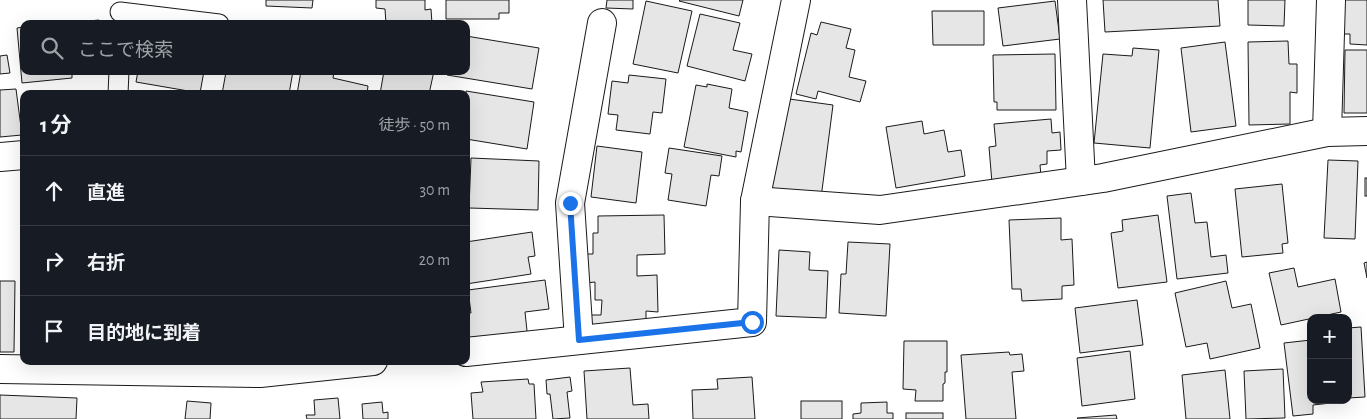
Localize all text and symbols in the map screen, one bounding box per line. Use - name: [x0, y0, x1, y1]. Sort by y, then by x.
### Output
- search box: [20, 20, 470, 75]
- icon: search: [38, 34, 66, 62]
- text: ここで検索: [78, 41, 173, 60]
- text: 1 分: [40, 115, 72, 136]
- text: 徒歩 · 50 m: [378, 117, 450, 133]
- icon: ahead: [40, 177, 68, 205]
- text: 30 m: [420, 182, 450, 198]
- text: 直進: [87, 184, 125, 203]
- route end: [559, 192, 582, 215]
- icon: right: [40, 247, 68, 275]
- text: 20 m: [419, 252, 450, 268]
- text: 右折: [87, 254, 125, 273]
- route start: [741, 311, 764, 334]
- map controls: [1307, 314, 1352, 404]
- button: +: [1307, 314, 1352, 359]
- icon: arrive: [40, 317, 68, 345]
- text: 目的地に到着: [87, 324, 201, 343]
- button: −: [1307, 359, 1352, 404]

